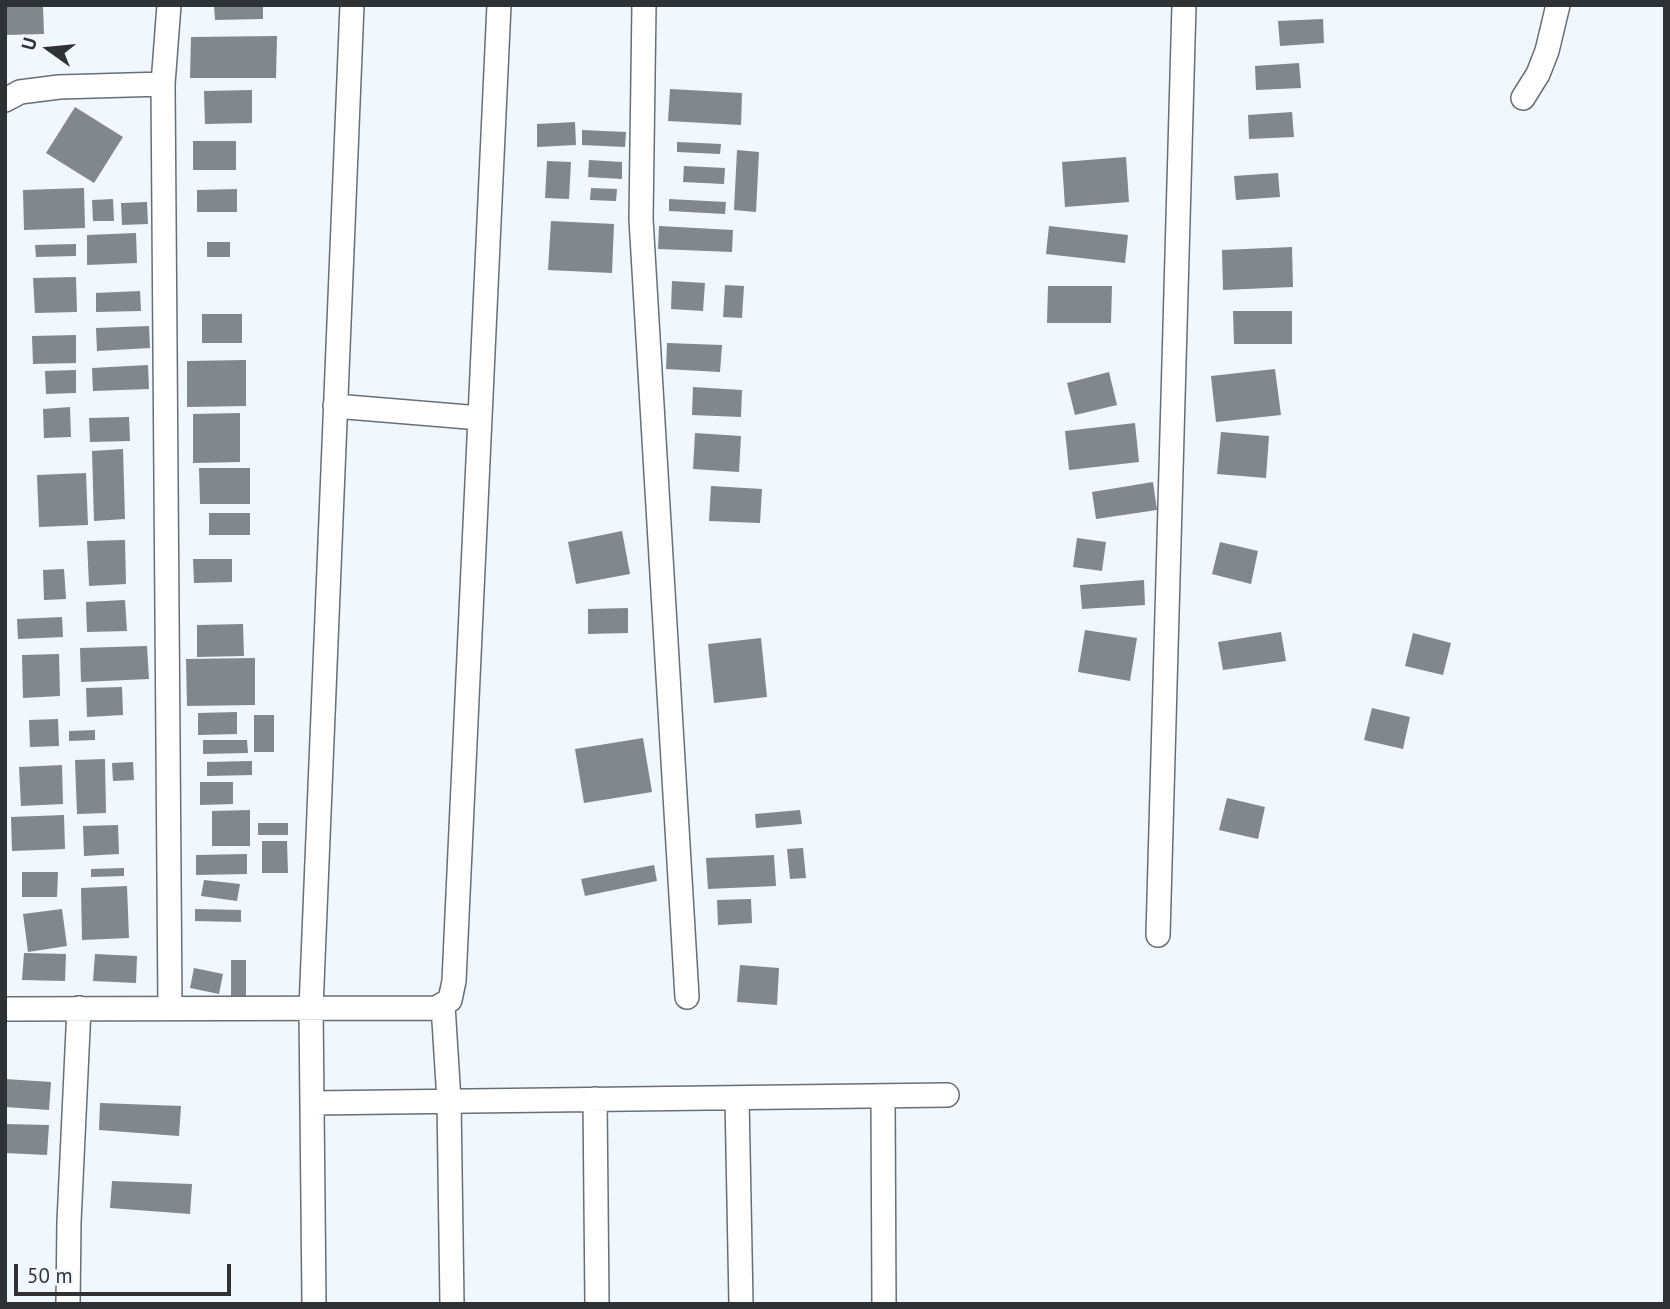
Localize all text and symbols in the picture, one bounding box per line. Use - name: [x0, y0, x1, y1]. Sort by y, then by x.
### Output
- north arrow: [14, 14, 84, 84]
- text: U: [16, 35, 42, 52]
- scale bar: [18, 1250, 234, 1294]
- text: 50 m: [27, 1262, 73, 1289]

